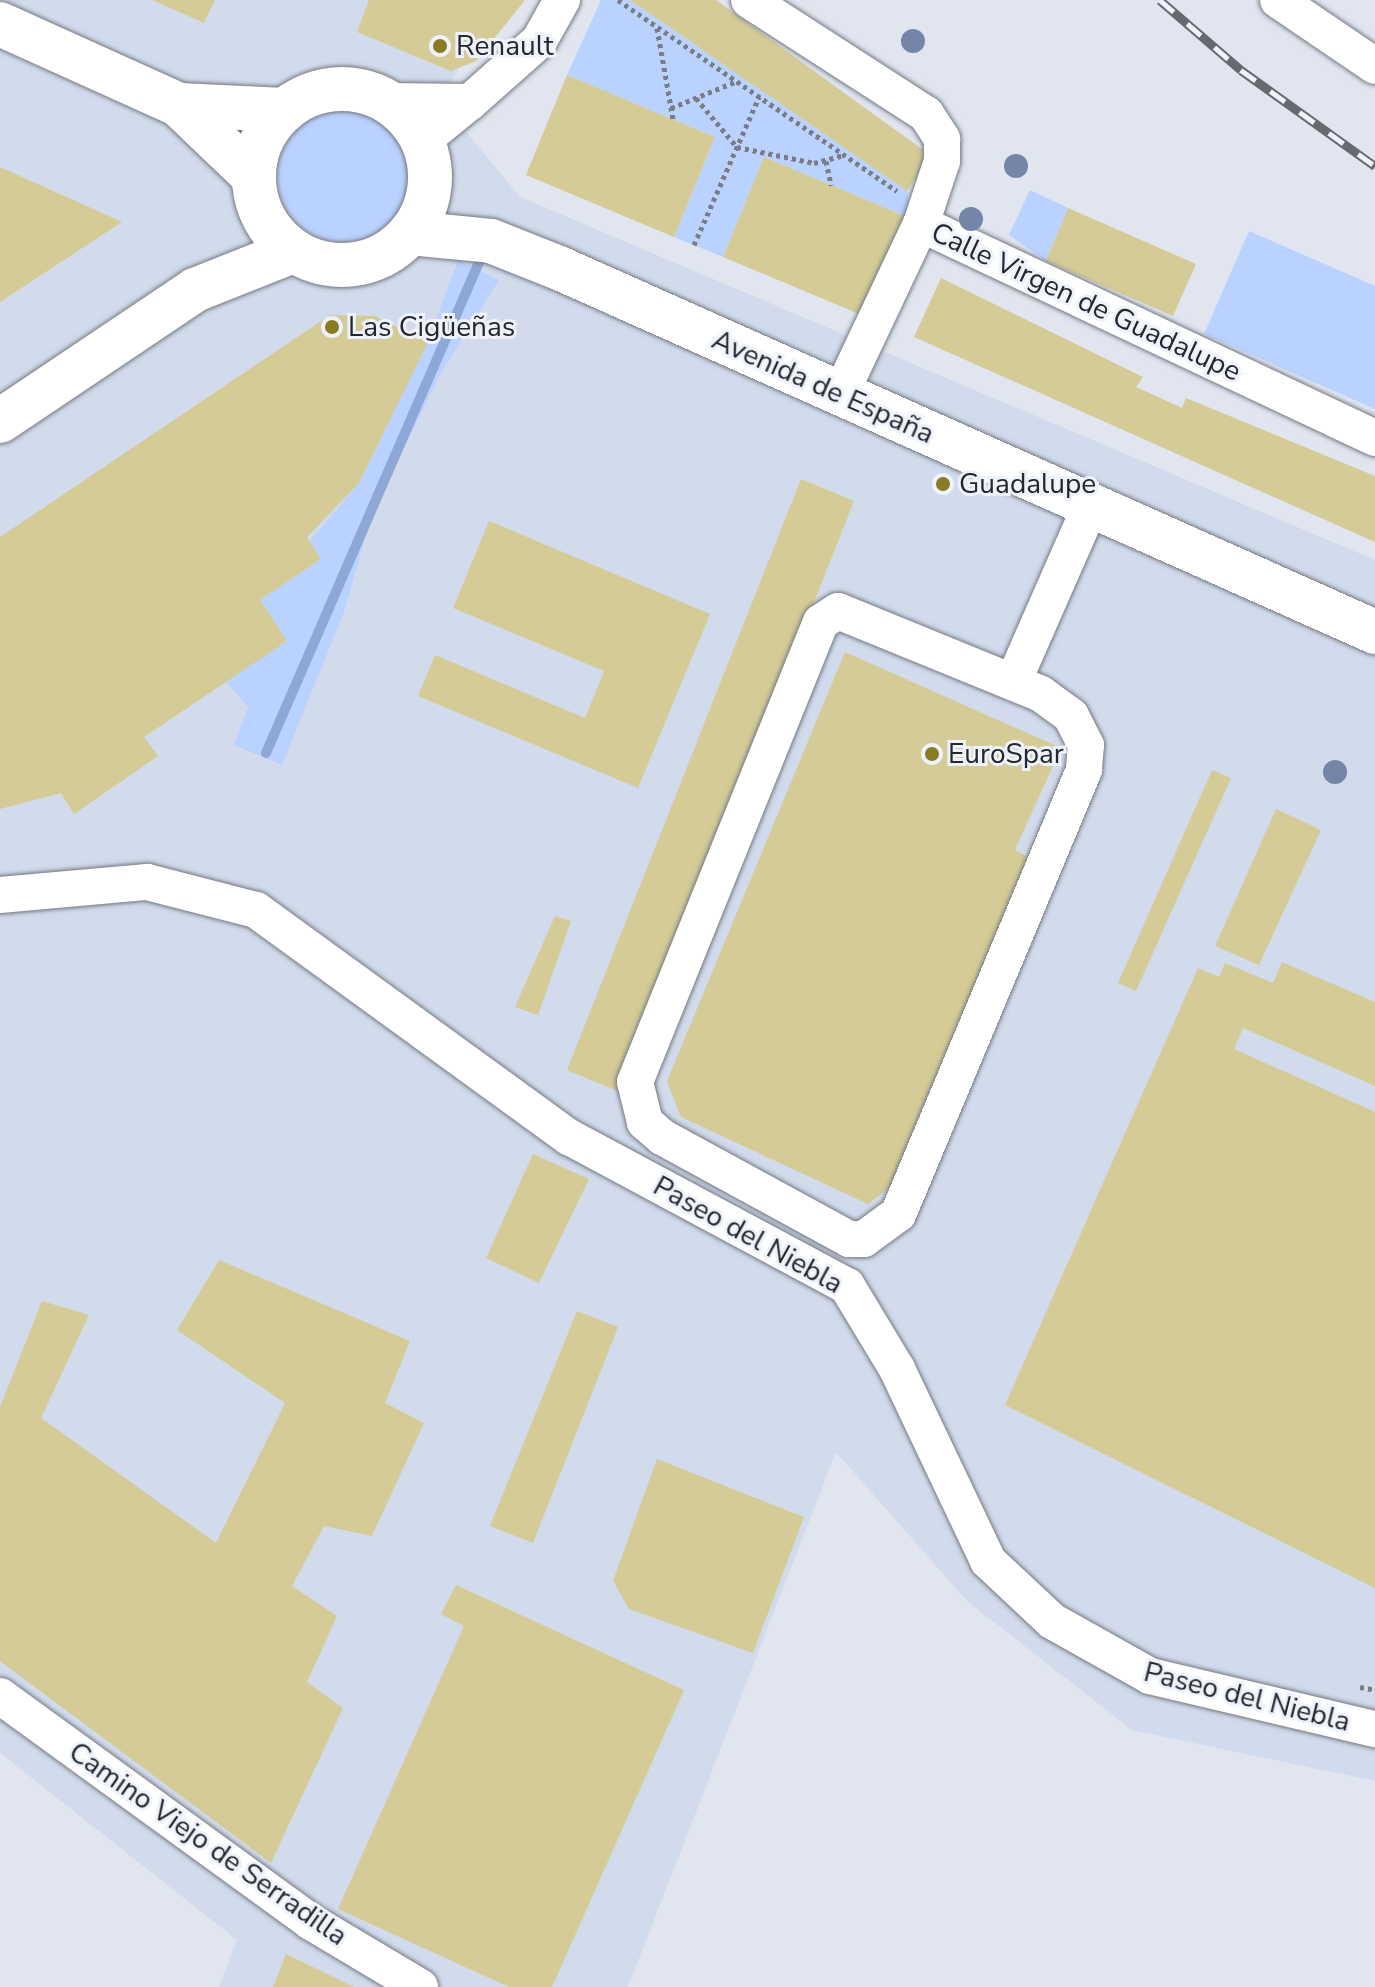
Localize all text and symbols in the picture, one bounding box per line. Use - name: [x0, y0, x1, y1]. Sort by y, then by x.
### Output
- place label: Renault: [456, 29, 554, 63]
- marker: Renault: [431, 37, 449, 55]
- street label: Calle Virgen de Guadalupe: [926, 215, 1246, 389]
- place label: Las Cigüeñas: [348, 310, 515, 344]
- marker: Las Cigüeñas: [323, 318, 341, 336]
- street label: Avenida de España: [707, 323, 939, 451]
- place label: Guadalupe: [959, 467, 1096, 501]
- marker: Guadalupe: [934, 475, 952, 493]
- place label: EuroSpar: [948, 737, 1064, 771]
- marker: EuroSpar: [923, 745, 941, 763]
- street label: Paseo del Niebla: [647, 1169, 849, 1301]
- street label: Paseo del Niebla: [1140, 1655, 1354, 1739]
- street label: Camino Viejo de Serradilla: [62, 1735, 354, 1953]

